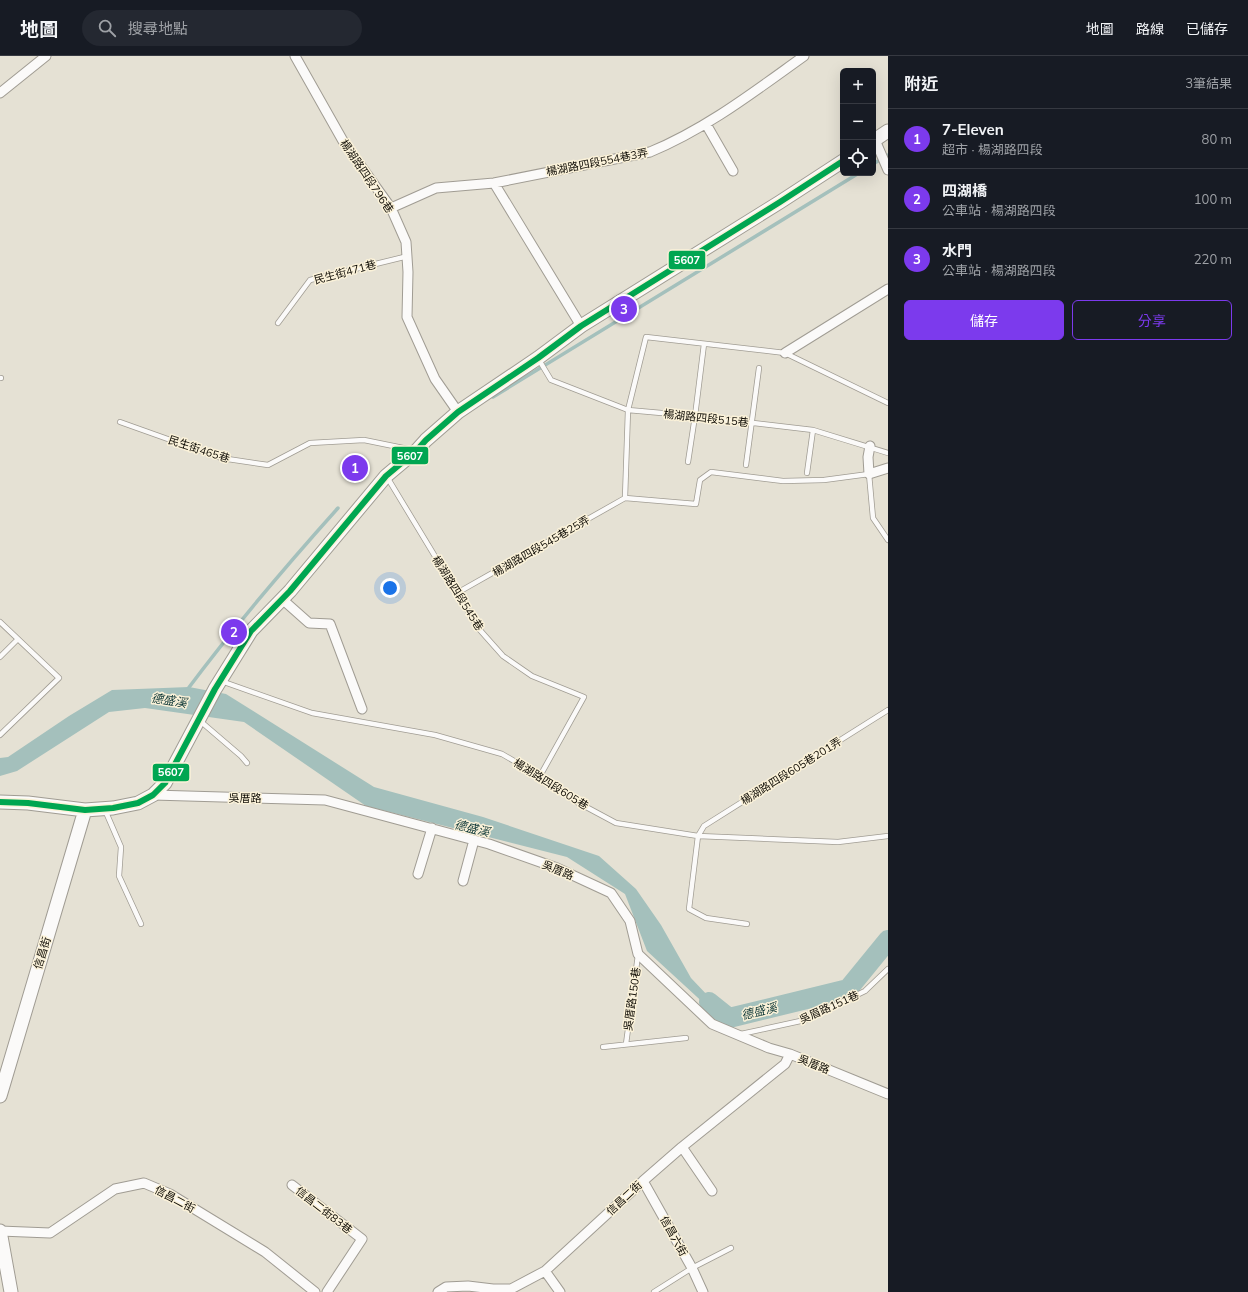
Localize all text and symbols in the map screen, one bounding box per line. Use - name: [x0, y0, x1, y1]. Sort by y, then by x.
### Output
- search box: [82, 10, 362, 46]
- text: 地圖: [20, 17, 58, 41]
- icon: search: [96, 17, 118, 39]
- text: 搜尋地點: [128, 19, 188, 38]
- text: 地圖: [1086, 20, 1114, 38]
- text: 路線: [1136, 20, 1164, 38]
- text: 已儲存: [1186, 20, 1228, 38]
- map controls: [840, 68, 876, 176]
- button: +: [840, 68, 876, 104]
- text: 附近: [904, 73, 938, 94]
- text: 3筆結果: [1185, 75, 1232, 91]
- button: −: [840, 104, 876, 140]
- text: 7-Eleven: [942, 120, 1004, 139]
- text: 1: [913, 131, 921, 147]
- text: 80 m: [1202, 131, 1232, 147]
- street label: 楊湖路四段796巷: [337, 137, 397, 215]
- button: locate: [840, 140, 876, 176]
- text: 超市 · 楊湖路四段: [942, 141, 1043, 157]
- street label: 楊湖路四段554巷3弄: [545, 145, 649, 179]
- text: 四湖橋: [942, 181, 987, 200]
- text: 2: [913, 191, 921, 207]
- text: 100 m: [1194, 191, 1232, 207]
- text: 公車站 · 楊湖路四段: [942, 202, 1056, 218]
- text: 水門: [942, 241, 972, 260]
- line badge: 5607: [668, 250, 706, 270]
- text: 3: [913, 251, 921, 267]
- text: 220 m: [1194, 251, 1232, 267]
- text: 5607: [674, 253, 701, 267]
- street label: 民生街471巷: [312, 257, 378, 287]
- text: 公車站 · 楊湖路四段: [942, 262, 1056, 278]
- pin: 3: [611, 294, 637, 324]
- button: 儲存: [904, 300, 1064, 340]
- button: 分享: [1072, 300, 1232, 340]
- street label: 楊湖路四段515巷: [663, 407, 749, 429]
- street label: 民生街465巷: [166, 432, 232, 466]
- line badge: 5607: [391, 446, 429, 465]
- text: 5607: [397, 449, 424, 463]
- pin: 1: [342, 453, 368, 483]
- street label: 楊湖路四段545巷25弄: [490, 512, 592, 580]
- street label: 楊湖路四段545巷: [429, 553, 487, 633]
- your location: [380, 578, 400, 598]
- pin: 2: [221, 617, 247, 647]
- water label: 德盛溪: [150, 690, 190, 711]
- street label: 楊湖路四段605巷201弄: [738, 734, 844, 808]
- street label: 楊湖路四段605巷: [511, 755, 591, 813]
- line badge: 5607: [152, 763, 190, 782]
- text: 5607: [158, 765, 185, 779]
- street label: 吳厝路: [228, 791, 262, 805]
- water label: 德盛溪: [453, 816, 493, 840]
- street label: 吳厝路: [540, 857, 576, 883]
- street label: 信昌街: [30, 935, 54, 971]
- street label: 吳厝路150巷: [621, 966, 643, 1032]
- street label: 吳眉路151巷: [797, 988, 861, 1026]
- water label: 德盛溪: [740, 999, 780, 1023]
- street label: 吳厝路: [796, 1051, 832, 1077]
- street label: 信昌二街: [603, 1178, 645, 1218]
- street label: 信昌二街: [152, 1182, 198, 1216]
- street label: 信昌二街83巷: [293, 1183, 355, 1237]
- street label: 信昌六街: [657, 1213, 691, 1259]

